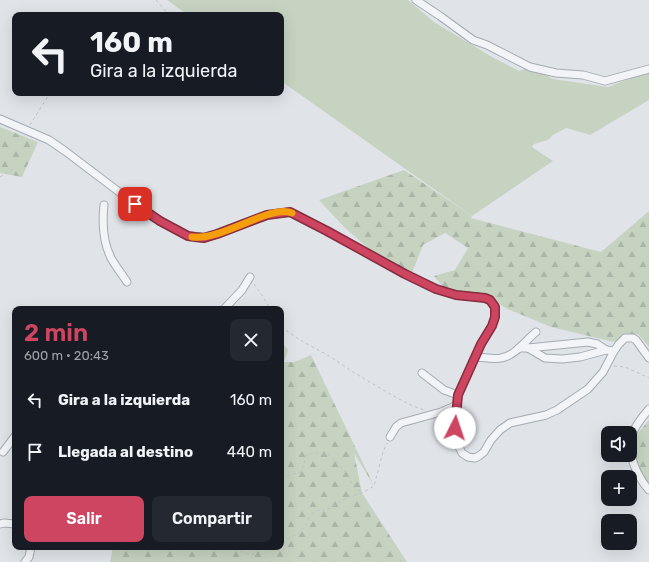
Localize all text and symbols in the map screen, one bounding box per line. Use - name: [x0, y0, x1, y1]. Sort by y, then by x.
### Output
- text: 160 m: [90, 26, 173, 59]
- icon: left: [24, 28, 76, 80]
- text: Gira a la izquierda: [90, 60, 237, 82]
- pin: [118, 187, 152, 221]
- icon: arrive: [124, 193, 146, 215]
- text: 2 min: [24, 319, 88, 347]
- button: close: [230, 319, 272, 361]
- text: 600 m · 20:43: [24, 348, 109, 363]
- icon: left: [24, 389, 46, 411]
- text: Gira a la izquierda: [58, 391, 190, 409]
- text: 160 m: [230, 391, 272, 409]
- position arrow: [434, 407, 476, 449]
- map controls: [601, 426, 637, 550]
- button: sound: [601, 426, 637, 462]
- icon: arrive: [24, 441, 46, 463]
- text: Llegada al destino: [58, 443, 193, 461]
- text: 440 m: [227, 443, 272, 461]
- button: +: [601, 470, 637, 506]
- button: Salir: [24, 496, 144, 542]
- button: Compartir: [152, 496, 272, 542]
- button: −: [601, 514, 637, 550]

